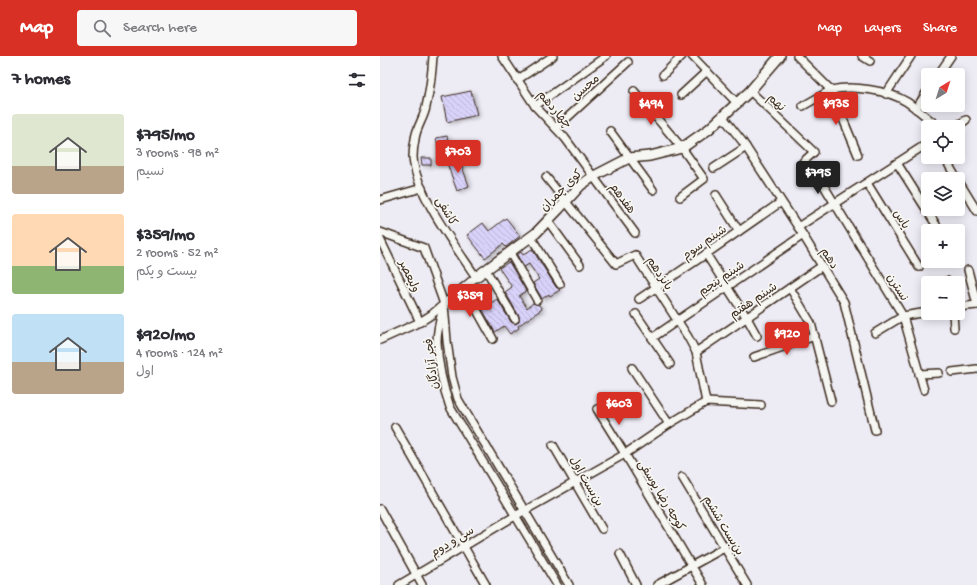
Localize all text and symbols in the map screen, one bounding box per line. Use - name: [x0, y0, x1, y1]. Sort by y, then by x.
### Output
- search box: [77, 10, 357, 46]
- text: Map: [20, 17, 53, 40]
- icon: search: [91, 17, 113, 39]
- text: Search here: [123, 19, 197, 37]
- text: Map: [818, 20, 842, 37]
- text: Layers: [864, 20, 901, 37]
- text: Share: [923, 20, 957, 37]
- north arrow: [921, 68, 965, 112]
- map controls: [921, 68, 965, 320]
- icon: filters: [346, 69, 368, 91]
- text: 7 homes: [12, 70, 70, 90]
- street label: محسن: [570, 72, 603, 105]
- street label: چهاردهم: [533, 88, 574, 132]
- pin: $494: [627, 92, 675, 126]
- street label: نهم: [764, 92, 788, 115]
- pin: $935: [812, 92, 860, 126]
- text: $494: [639, 97, 663, 112]
- text: $935: [823, 97, 849, 112]
- button: locate: [921, 120, 965, 164]
- text: $795/mo: [136, 126, 195, 146]
- icon: home: [44, 130, 92, 178]
- pin: $703: [434, 140, 482, 174]
- text: $703: [445, 145, 471, 160]
- text: 3 rooms · 98 m²: [136, 146, 219, 161]
- pin: $795: [794, 161, 842, 195]
- text: نسیم: [136, 165, 164, 180]
- text: $795: [805, 166, 831, 181]
- street label: کوی چمران: [538, 167, 586, 215]
- button: layers: [921, 172, 965, 216]
- street label: هفدهم: [606, 181, 637, 218]
- street label: کاشفی: [431, 195, 459, 229]
- street label: یاس: [889, 208, 912, 232]
- street label: شبنم سوم: [680, 223, 730, 264]
- button: +: [921, 224, 965, 268]
- text: $359/mo: [136, 226, 195, 246]
- icon: home: [44, 230, 92, 278]
- text: 2 rooms · 52 m²: [136, 246, 218, 261]
- street label: دهم: [816, 246, 840, 272]
- street label: پانزدهم: [642, 255, 674, 294]
- street label: ولیعصر: [394, 258, 422, 295]
- street label: شبنم پنجم: [696, 259, 748, 300]
- text: بیست و یکم: [136, 265, 197, 280]
- street label: نسترن: [882, 272, 910, 304]
- button: −: [921, 276, 965, 320]
- street label: شبنم هفتم: [728, 281, 781, 323]
- pin: $359: [446, 284, 494, 318]
- text: $359: [457, 289, 483, 304]
- pin: $920: [763, 322, 811, 356]
- text: $920/mo: [136, 326, 195, 346]
- text: $920: [774, 327, 800, 342]
- icon: home: [44, 330, 92, 378]
- street label: فجر آزادگان: [421, 337, 443, 390]
- text: 4 rooms · 124 m²: [136, 346, 223, 361]
- text: اول: [136, 365, 154, 380]
- pin: $603: [595, 392, 643, 426]
- text: $603: [606, 397, 632, 412]
- street label: بن‌بست اول: [565, 454, 605, 510]
- street label: کوچه رضا یوسفی: [634, 458, 687, 534]
- street label: بن‌بست ششم: [699, 494, 746, 559]
- street label: سی و دوم: [429, 524, 477, 561]

